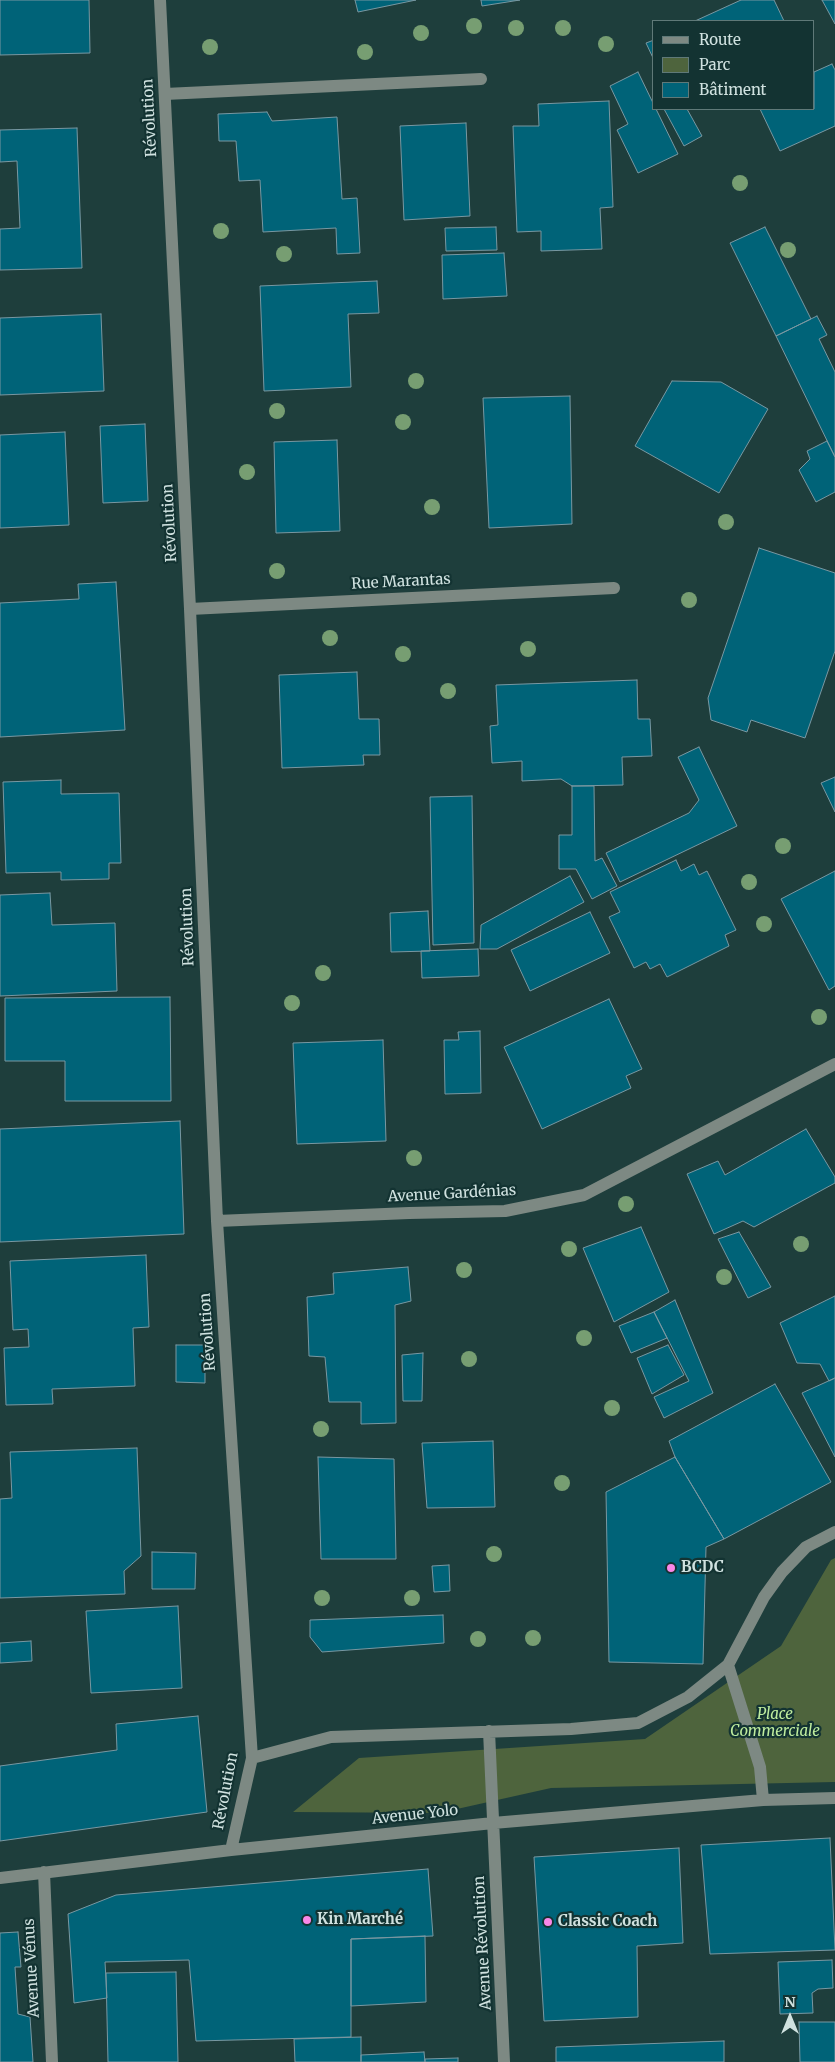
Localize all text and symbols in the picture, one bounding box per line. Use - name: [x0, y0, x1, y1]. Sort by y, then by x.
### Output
- legend: [652, 20, 815, 110]
- text: Route: [699, 30, 741, 49]
- text: Parc: [699, 55, 730, 74]
- street label: Révolution: [139, 78, 161, 158]
- text: Bâtiment: [699, 80, 766, 99]
- street label: Révolution: [159, 483, 181, 563]
- street label: Rue Marantas: [351, 570, 451, 594]
- street label: Révolution: [178, 887, 198, 967]
- street label: Avenue Gardénias: [387, 1182, 517, 1206]
- street label: Révolution: [196, 1292, 220, 1372]
- place label: BCDC: [681, 1559, 724, 1577]
- marker: BCDC: [665, 1562, 677, 1574]
- park label: Place Commerciale: [730, 1706, 820, 1741]
- street label: Révolution: [210, 1751, 242, 1831]
- street label: Avenue Yolo: [371, 1802, 459, 1828]
- street label: Avenue Révolution: [470, 1875, 496, 2011]
- place label: Kin Marché: [317, 1911, 403, 1929]
- place label: Classic Coach: [558, 1913, 657, 1931]
- marker: Kin Marché: [301, 1914, 313, 1926]
- marker: Classic Coach: [542, 1916, 554, 1928]
- street label: Avenue Vénus: [20, 1918, 44, 2018]
- north arrow: [765, 1992, 815, 2042]
- text: N: [784, 1993, 796, 2011]

